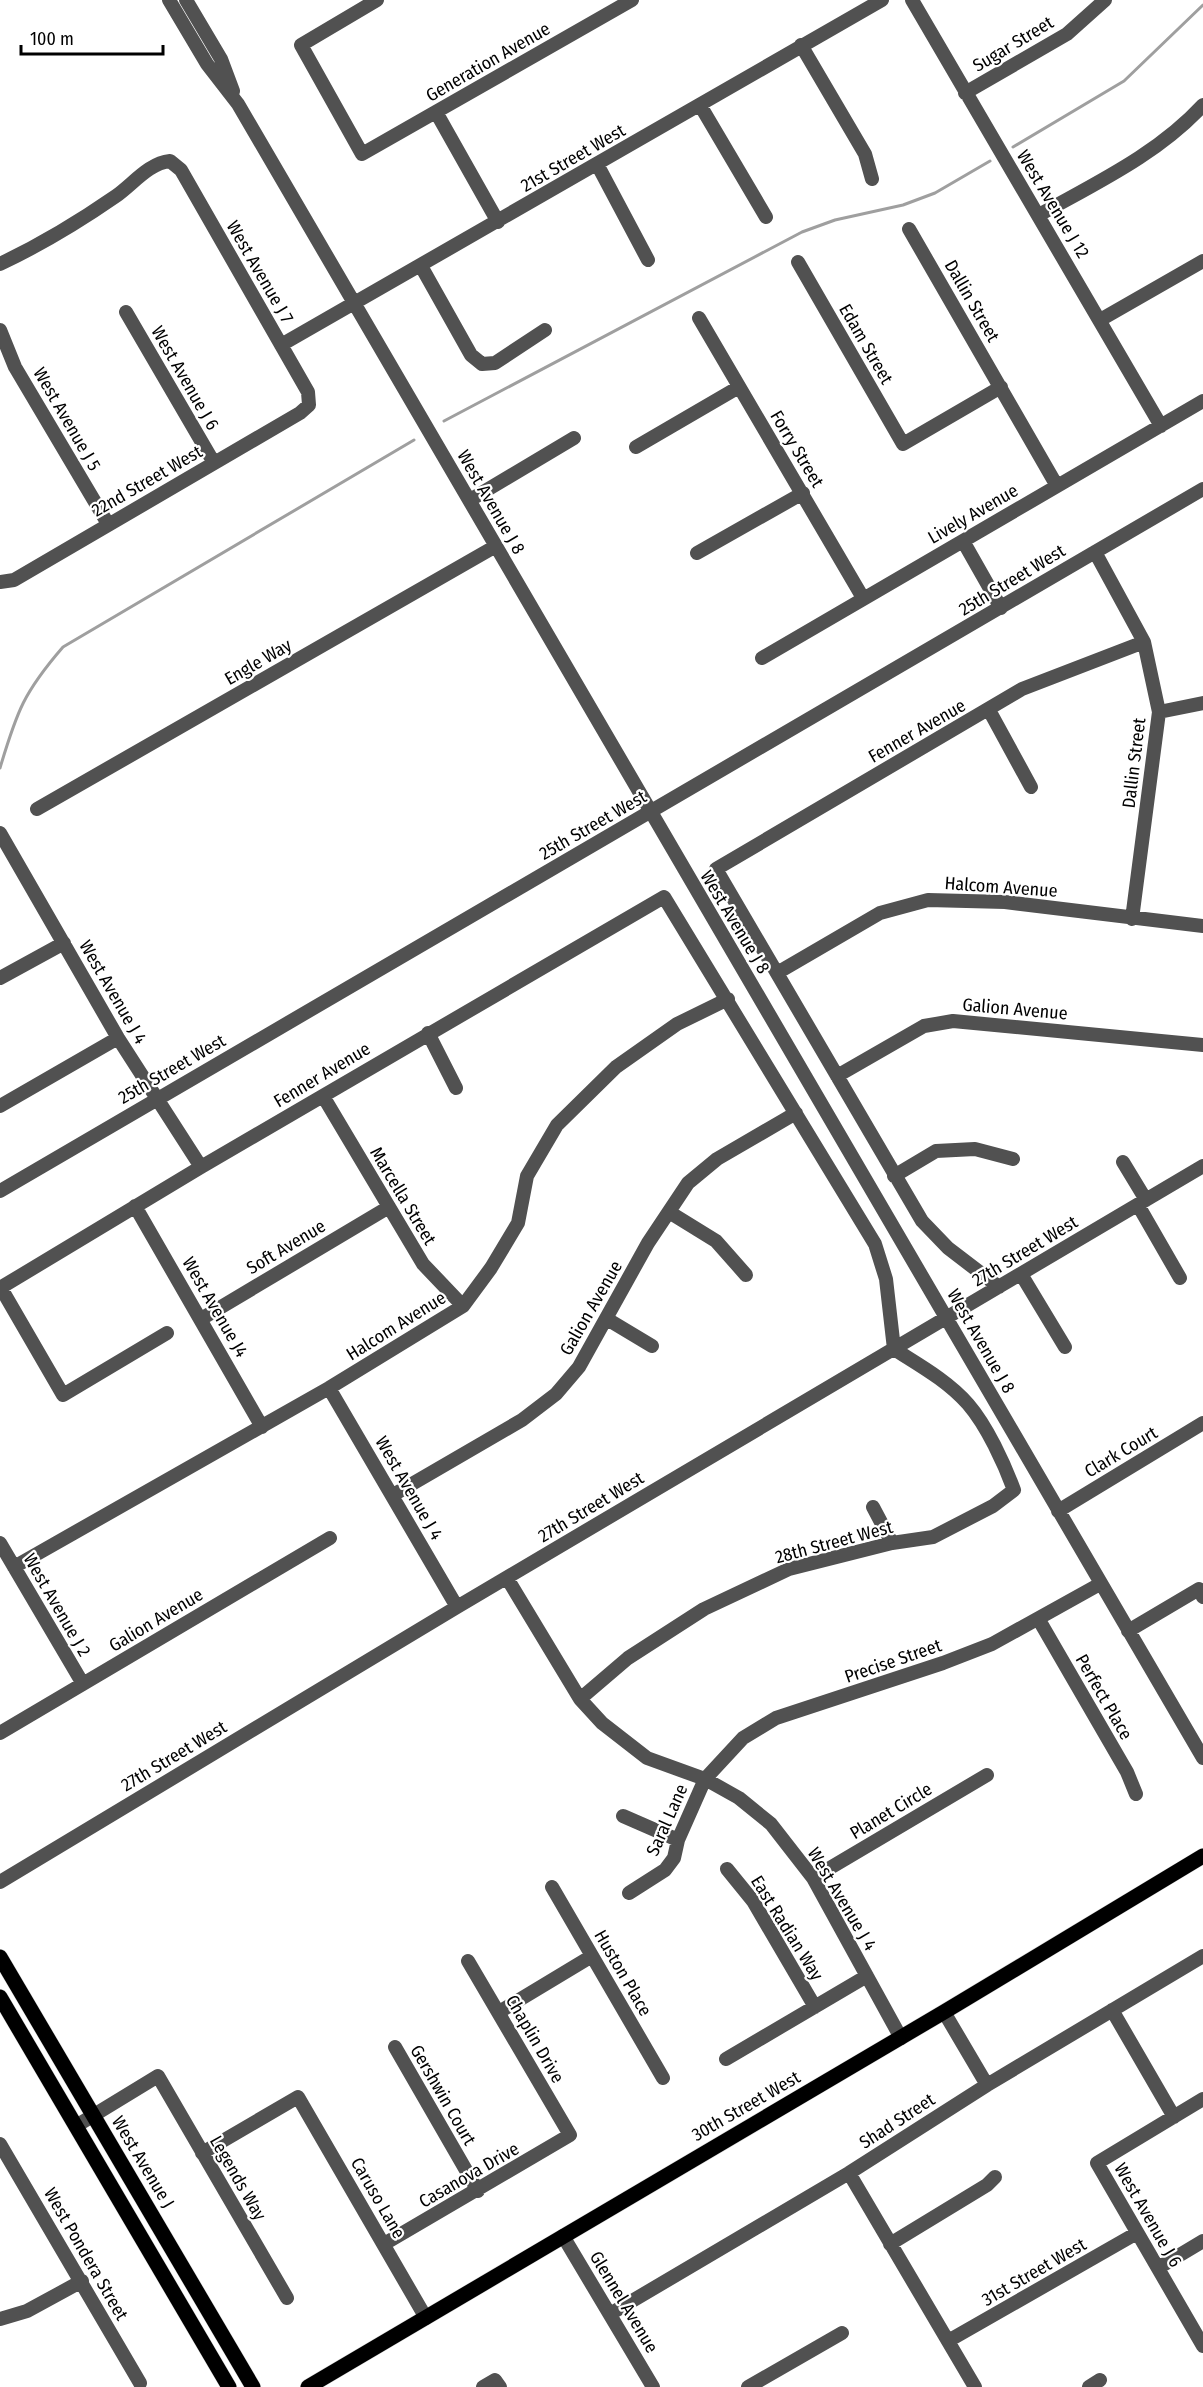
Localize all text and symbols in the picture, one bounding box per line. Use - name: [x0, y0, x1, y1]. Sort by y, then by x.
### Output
- street label: Sugar Street: [969, 11, 1057, 77]
- street label: Generation Avenue: [422, 17, 554, 106]
- scale bar: [21, 18, 164, 56]
- text: 100 m: [30, 28, 74, 50]
- street label: 21st Street West: [517, 119, 629, 197]
- street label: West Avenue J 12: [1012, 146, 1094, 262]
- street label: West Avenue J 7: [222, 217, 298, 327]
- street label: Dallin Street: [940, 256, 1004, 346]
- street label: Edam Street: [834, 300, 898, 388]
- street label: West Avenue J 6: [146, 322, 224, 434]
- street label: West Avenue J 5: [29, 363, 105, 475]
- street label: Forry Street: [765, 407, 829, 492]
- street label: 22nd Street West: [88, 441, 206, 521]
- street label: West Avenue J 8: [452, 446, 530, 558]
- street label: Lively Avenue: [924, 479, 1022, 549]
- street label: 25th Street West: [955, 540, 1069, 620]
- street label: Engle Way: [221, 634, 295, 690]
- street label: Fenner Avenue: [864, 694, 970, 768]
- street label: Dallin Street: [1118, 716, 1150, 809]
- street label: 25th Street West: [536, 785, 651, 865]
- street label: West Avenue J 8: [696, 866, 774, 978]
- street label: Halcom Avenue: [944, 872, 1058, 902]
- street label: West Avenue J 4: [74, 936, 152, 1048]
- street label: Galion Avenue: [961, 993, 1069, 1025]
- street label: 25th Street West: [115, 1029, 230, 1109]
- street label: Fenner Avenue: [270, 1038, 374, 1112]
- street label: Marcella Street: [365, 1143, 441, 1249]
- street label: 27th Street West: [968, 1211, 1082, 1291]
- street label: Soft Avenue: [243, 1215, 330, 1279]
- street label: West Avenue J4: [177, 1253, 253, 1361]
- street label: Galion Avenue: [555, 1257, 627, 1359]
- street label: West Avenue J 8: [942, 1285, 1020, 1397]
- street label: Halcom Avenue: [342, 1287, 450, 1365]
- street label: Clark Court: [1081, 1422, 1162, 1482]
- street label: West Avenue J 4: [370, 1432, 448, 1544]
- street label: 27th Street West: [534, 1467, 648, 1547]
- street label: 28th Street West: [773, 1516, 895, 1568]
- street label: West Avenue J 2: [19, 1550, 95, 1661]
- street label: Galion Avenue: [105, 1583, 207, 1657]
- street label: Precise Street: [842, 1634, 944, 1688]
- street label: Perfect Place: [1071, 1650, 1137, 1744]
- street label: 27th Street West: [117, 1716, 231, 1796]
- street label: Planet Circle: [846, 1778, 936, 1844]
- street label: Saral Lane: [641, 1781, 693, 1859]
- street label: West Avenue J 4: [803, 1844, 881, 1955]
- street label: East Radian Way: [746, 1872, 828, 1984]
- street label: Huston Place: [590, 1926, 657, 2020]
- street label: Chaplin Drive: [501, 1991, 569, 2087]
- street label: Gershwin Court: [405, 2041, 481, 2149]
- street label: 30th Street West: [688, 2066, 804, 2146]
- street label: Shad Street: [855, 2088, 939, 2153]
- street label: West Avenue J: [107, 2112, 179, 2212]
- street label: Legends Way: [205, 2132, 271, 2224]
- street label: Casanova Drive: [415, 2137, 523, 2212]
- street label: Caruso Lane: [346, 2154, 410, 2243]
- street label: West Avenue J 6: [1109, 2159, 1187, 2271]
- street label: West Pondera Street: [39, 2184, 133, 2324]
- street label: 31st Street West: [978, 2233, 1090, 2311]
- street label: Glennel Avenue: [585, 2247, 663, 2357]

